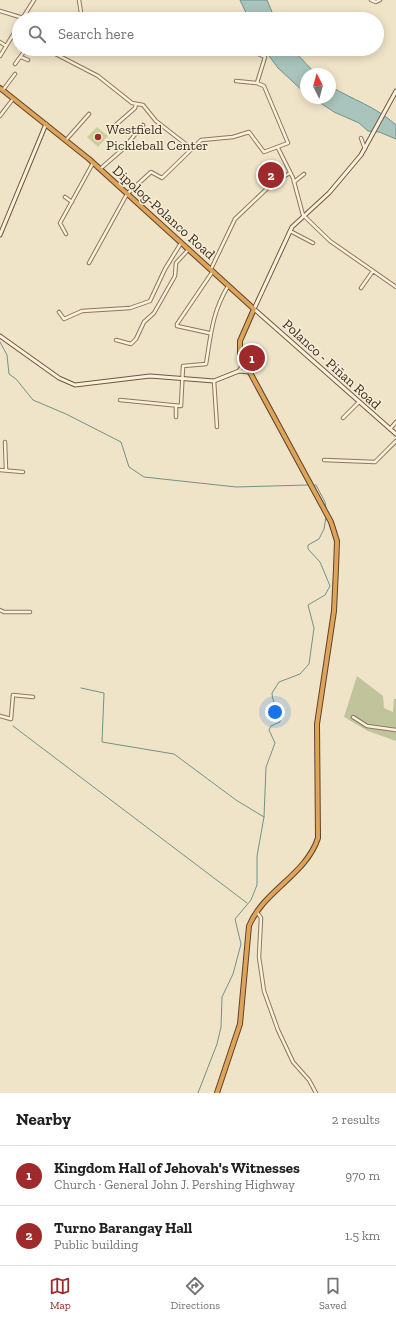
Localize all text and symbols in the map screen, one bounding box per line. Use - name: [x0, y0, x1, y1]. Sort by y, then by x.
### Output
- search box: [12, 12, 384, 56]
- icon: search: [26, 23, 48, 45]
- text: Search here: [58, 25, 134, 43]
- north arrow: [300, 68, 336, 104]
- place label: Westfield Pickleball Center: [106, 121, 208, 154]
- marker: Westfield Pickleball Center: [93, 132, 103, 142]
- pin: 2: [258, 160, 284, 190]
- street label: Dipolog-Polanco Road: [109, 162, 219, 263]
- street label: Polanco - Piñan Road: [279, 316, 385, 413]
- pin: 1: [239, 343, 265, 373]
- your location: [265, 702, 285, 722]
- text: Nearby: [16, 1109, 71, 1129]
- text: 2 results: [332, 1112, 380, 1127]
- text: Kingdom Hall of Jehovah's Witnesses: [54, 1159, 300, 1177]
- text: 1: [26, 1168, 32, 1183]
- text: 970 m: [345, 1168, 380, 1183]
- text: Church · General John J. Pershing Highway: [54, 1177, 295, 1192]
- text: Turno Barangay Hall: [54, 1219, 192, 1237]
- text: 2: [26, 1228, 32, 1243]
- text: 1.5 km: [345, 1228, 380, 1243]
- text: Public building: [54, 1237, 138, 1252]
- tab: Map: [49, 1275, 71, 1312]
- tab: Directions: [170, 1275, 220, 1312]
- tab: Saved: [319, 1275, 347, 1312]

